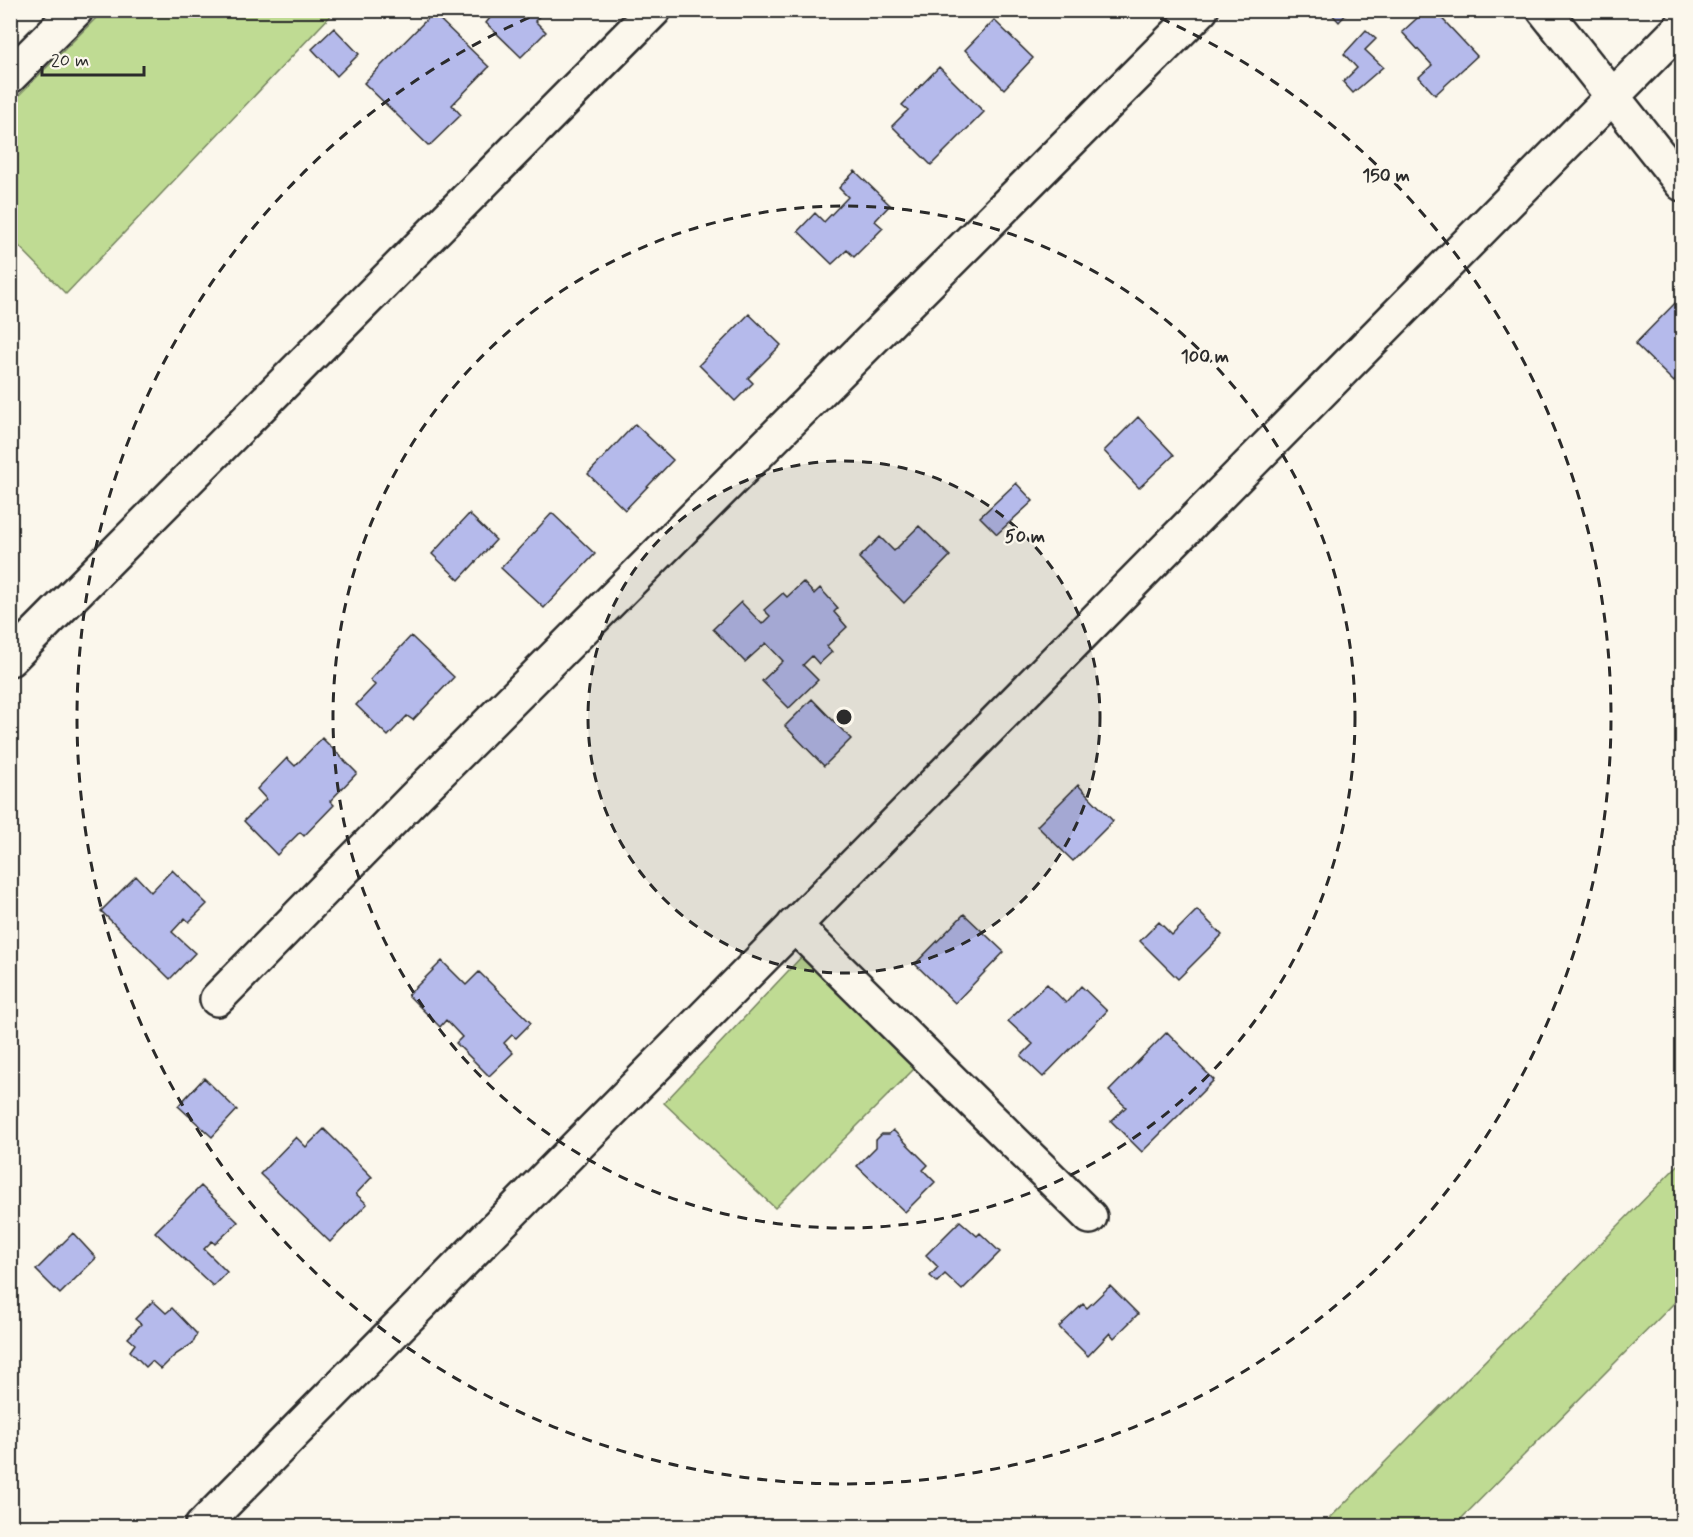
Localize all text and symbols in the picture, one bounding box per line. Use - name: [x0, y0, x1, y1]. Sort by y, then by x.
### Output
- scale bar: [42, 39, 144, 77]
- text: 20 m: [51, 49, 89, 73]
- text: 150 m: [1362, 164, 1410, 188]
- text: 100 m: [1181, 345, 1229, 369]
- text: 50 m: [1005, 525, 1045, 549]
- centre of rings: [834, 707, 854, 727]

